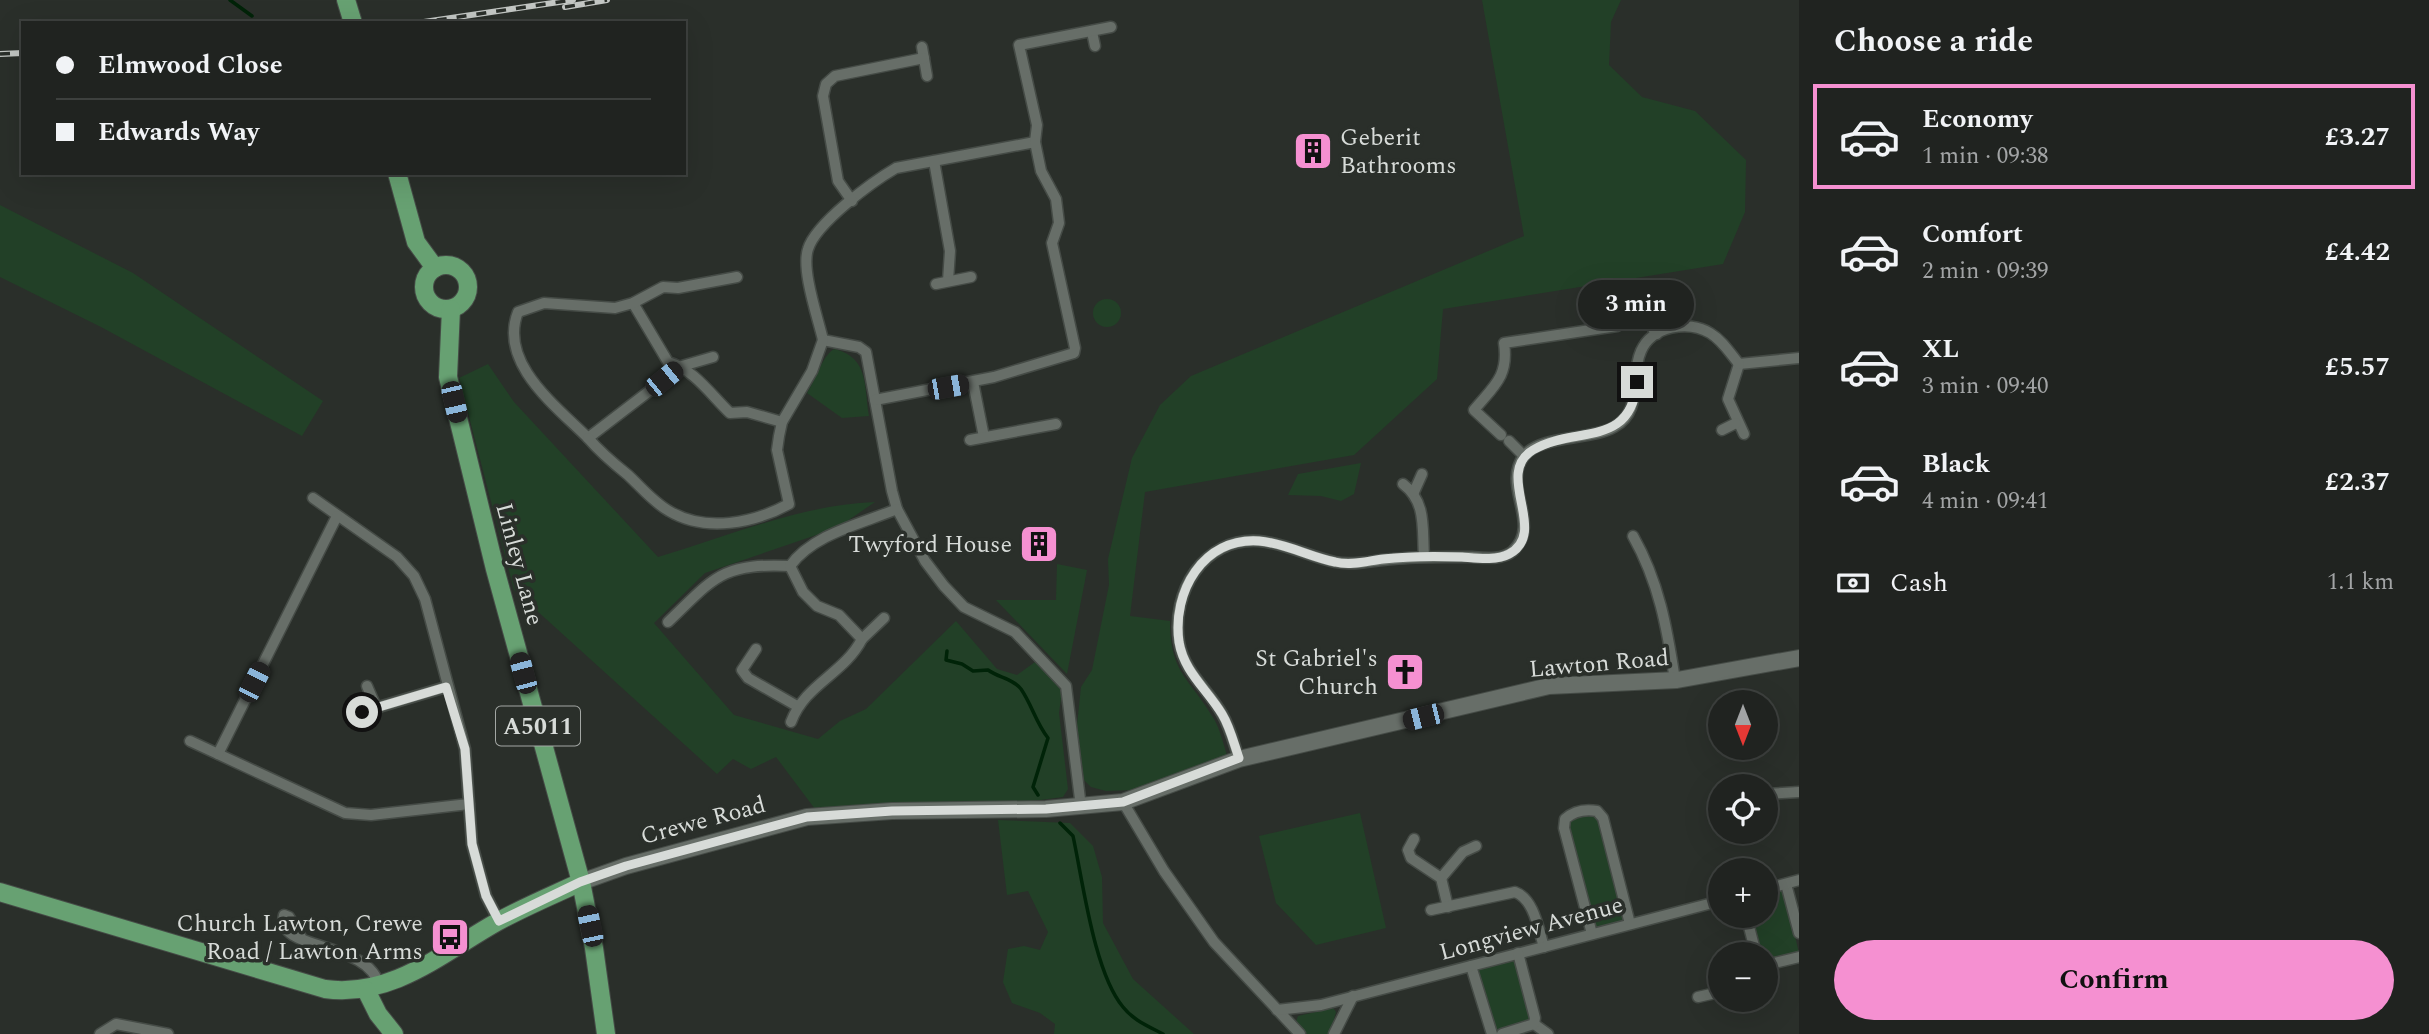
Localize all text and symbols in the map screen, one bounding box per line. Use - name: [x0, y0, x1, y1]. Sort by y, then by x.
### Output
- text: Choose a ride: [1834, 17, 2033, 66]
- text: Elmwood Close: [98, 45, 283, 85]
- text: Economy: [1922, 99, 2032, 139]
- icon: car: [1838, 105, 1901, 168]
- text: Edwards Way: [98, 112, 259, 152]
- text: £3.27: [2325, 117, 2390, 157]
- place label: Geberit Bathrooms: [1340, 120, 1457, 184]
- building icon: Geberit Bathrooms: [1292, 130, 1334, 172]
- text: 1 min · 09:38: [1922, 139, 2049, 174]
- text: Comfort: [1922, 214, 2023, 254]
- icon: car: [1838, 220, 1901, 283]
- text: £4.42: [2325, 232, 2390, 272]
- text: 2 min · 09:39: [1922, 254, 2049, 289]
- callout: 3 min: [1579, 280, 1695, 330]
- text: 3 min: [1605, 287, 1667, 322]
- text: XL: [1922, 329, 1959, 369]
- icon: car: [1838, 335, 1901, 398]
- text: £5.57: [2325, 347, 2390, 387]
- car: [642, 358, 687, 400]
- route end: [1621, 366, 1653, 398]
- text: 3 min · 09:40: [1922, 369, 2049, 404]
- car: [926, 373, 971, 401]
- car: [440, 379, 469, 425]
- text: Black: [1922, 444, 1990, 484]
- icon: car: [1838, 450, 1901, 513]
- text: £2.37: [2325, 462, 2390, 502]
- text: 4 min · 09:41: [1922, 484, 2049, 519]
- street label: Linley Lane: [485, 499, 553, 629]
- building icon: Twyford House: [1018, 523, 1060, 565]
- place label: Twyford House: [848, 527, 1012, 563]
- text: Cash: [1890, 563, 1948, 603]
- icon: cash: [1834, 564, 1872, 602]
- text: 1.1 km: [2327, 565, 2394, 600]
- street label: Lawton Road: [1528, 640, 1671, 688]
- place label: St Gabriel's Church: [1255, 641, 1378, 705]
- car: [508, 650, 539, 696]
- church icon: St Gabriel's Church: [1384, 651, 1426, 693]
- car: [236, 659, 273, 705]
- north arrow: [1708, 690, 1778, 760]
- map controls: [1708, 690, 1778, 1012]
- route start: [346, 696, 378, 728]
- car: [1401, 702, 1446, 732]
- road number: A5011: [496, 706, 580, 746]
- button: locate: [1708, 774, 1778, 844]
- street label: Crewe Road: [637, 787, 770, 855]
- button: +: [1708, 858, 1778, 928]
- street label: Longview Avenue: [1435, 887, 1627, 971]
- car: [576, 903, 605, 949]
- place label: Church Lawton, Crewe Road / Lawton Arms: [176, 906, 423, 970]
- bus stop icon: Church Lawton, Crewe Road / Lawton Arms: [429, 916, 471, 958]
- button: Confirm: [1834, 940, 2394, 1020]
- button: −: [1708, 942, 1778, 1012]

